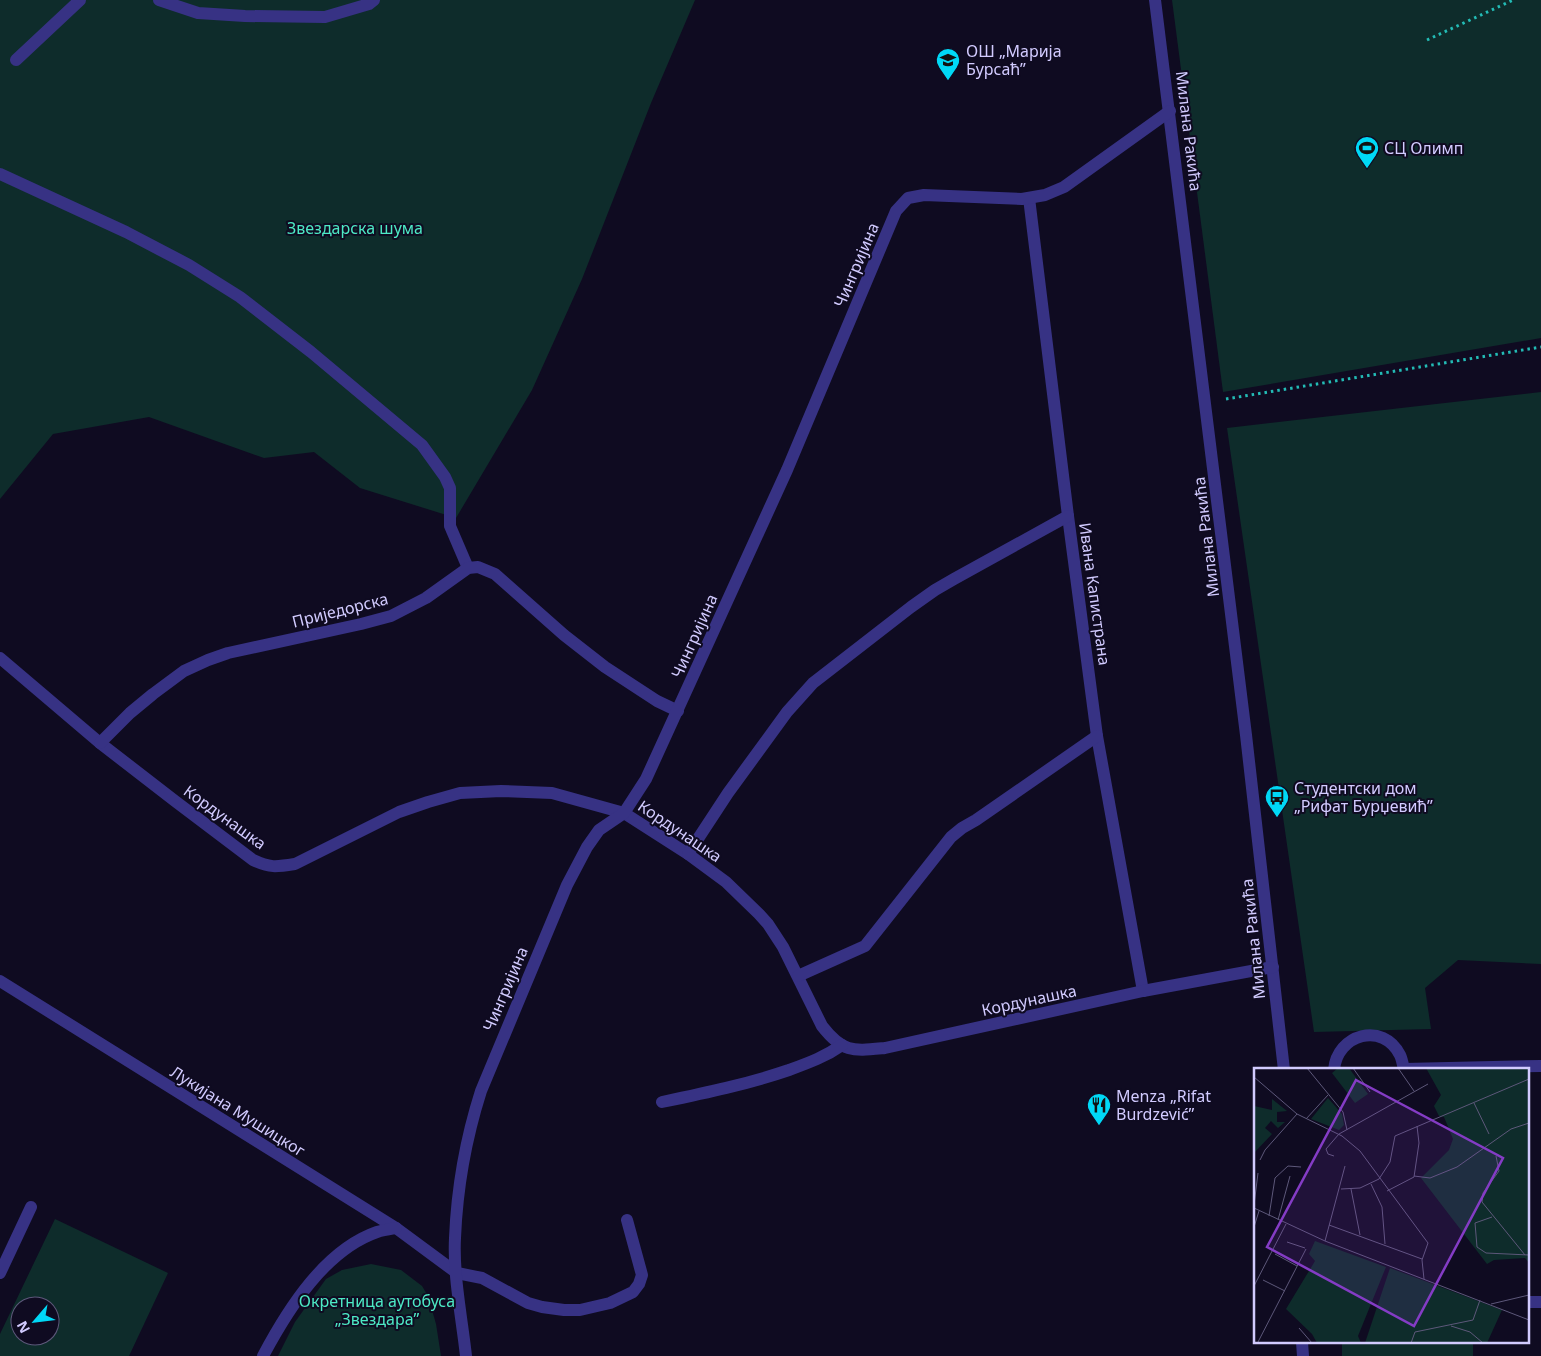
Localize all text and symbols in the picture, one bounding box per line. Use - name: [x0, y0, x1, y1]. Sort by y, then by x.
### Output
- place label: ОШ „Марија Бурсаћ”: [966, 40, 1062, 80]
- school or university icon: ОШ „Марија Бурсаћ”: [935, 47, 961, 81]
- street label: Милана Ракића: [1171, 70, 1207, 192]
- sports icon: СЦ Олимп: [1354, 135, 1380, 169]
- place label: СЦ Олимп: [1384, 137, 1464, 159]
- park label: Звездарска шума: [287, 217, 423, 239]
- street label: Чингријина: [828, 219, 884, 311]
- street label: Милана Ракића: [1188, 476, 1224, 598]
- street label: Ивана Капистрана: [1074, 521, 1116, 667]
- street label: Приједорска: [290, 587, 390, 633]
- street label: Чингријина: [666, 590, 722, 682]
- place label: Студентски дом „Рифат Бурџевић”: [1294, 777, 1433, 817]
- street label: Кордунашка: [179, 780, 271, 854]
- bus stop icon: Студентски дом „Рифат Бурџевић”: [1264, 784, 1290, 818]
- street label: Кордунашка: [634, 795, 726, 867]
- street label: Милана Ракића: [1236, 878, 1270, 1000]
- street label: Чингријина: [477, 943, 533, 1035]
- street label: Кордунашка: [979, 979, 1079, 1021]
- street label: Лукијана Мушицког: [166, 1061, 310, 1161]
- inset map: [1254, 1068, 1528, 1344]
- place label: Menza „Rifat Burdzević”: [1116, 1085, 1211, 1125]
- restaurant icon: Menza „Rifat Burdzević”: [1086, 1092, 1112, 1126]
- park label: Окретница аутобуса „Звездара”: [299, 1290, 455, 1330]
- north arrow: [10, 1296, 60, 1346]
- text: N: [12, 1318, 34, 1337]

